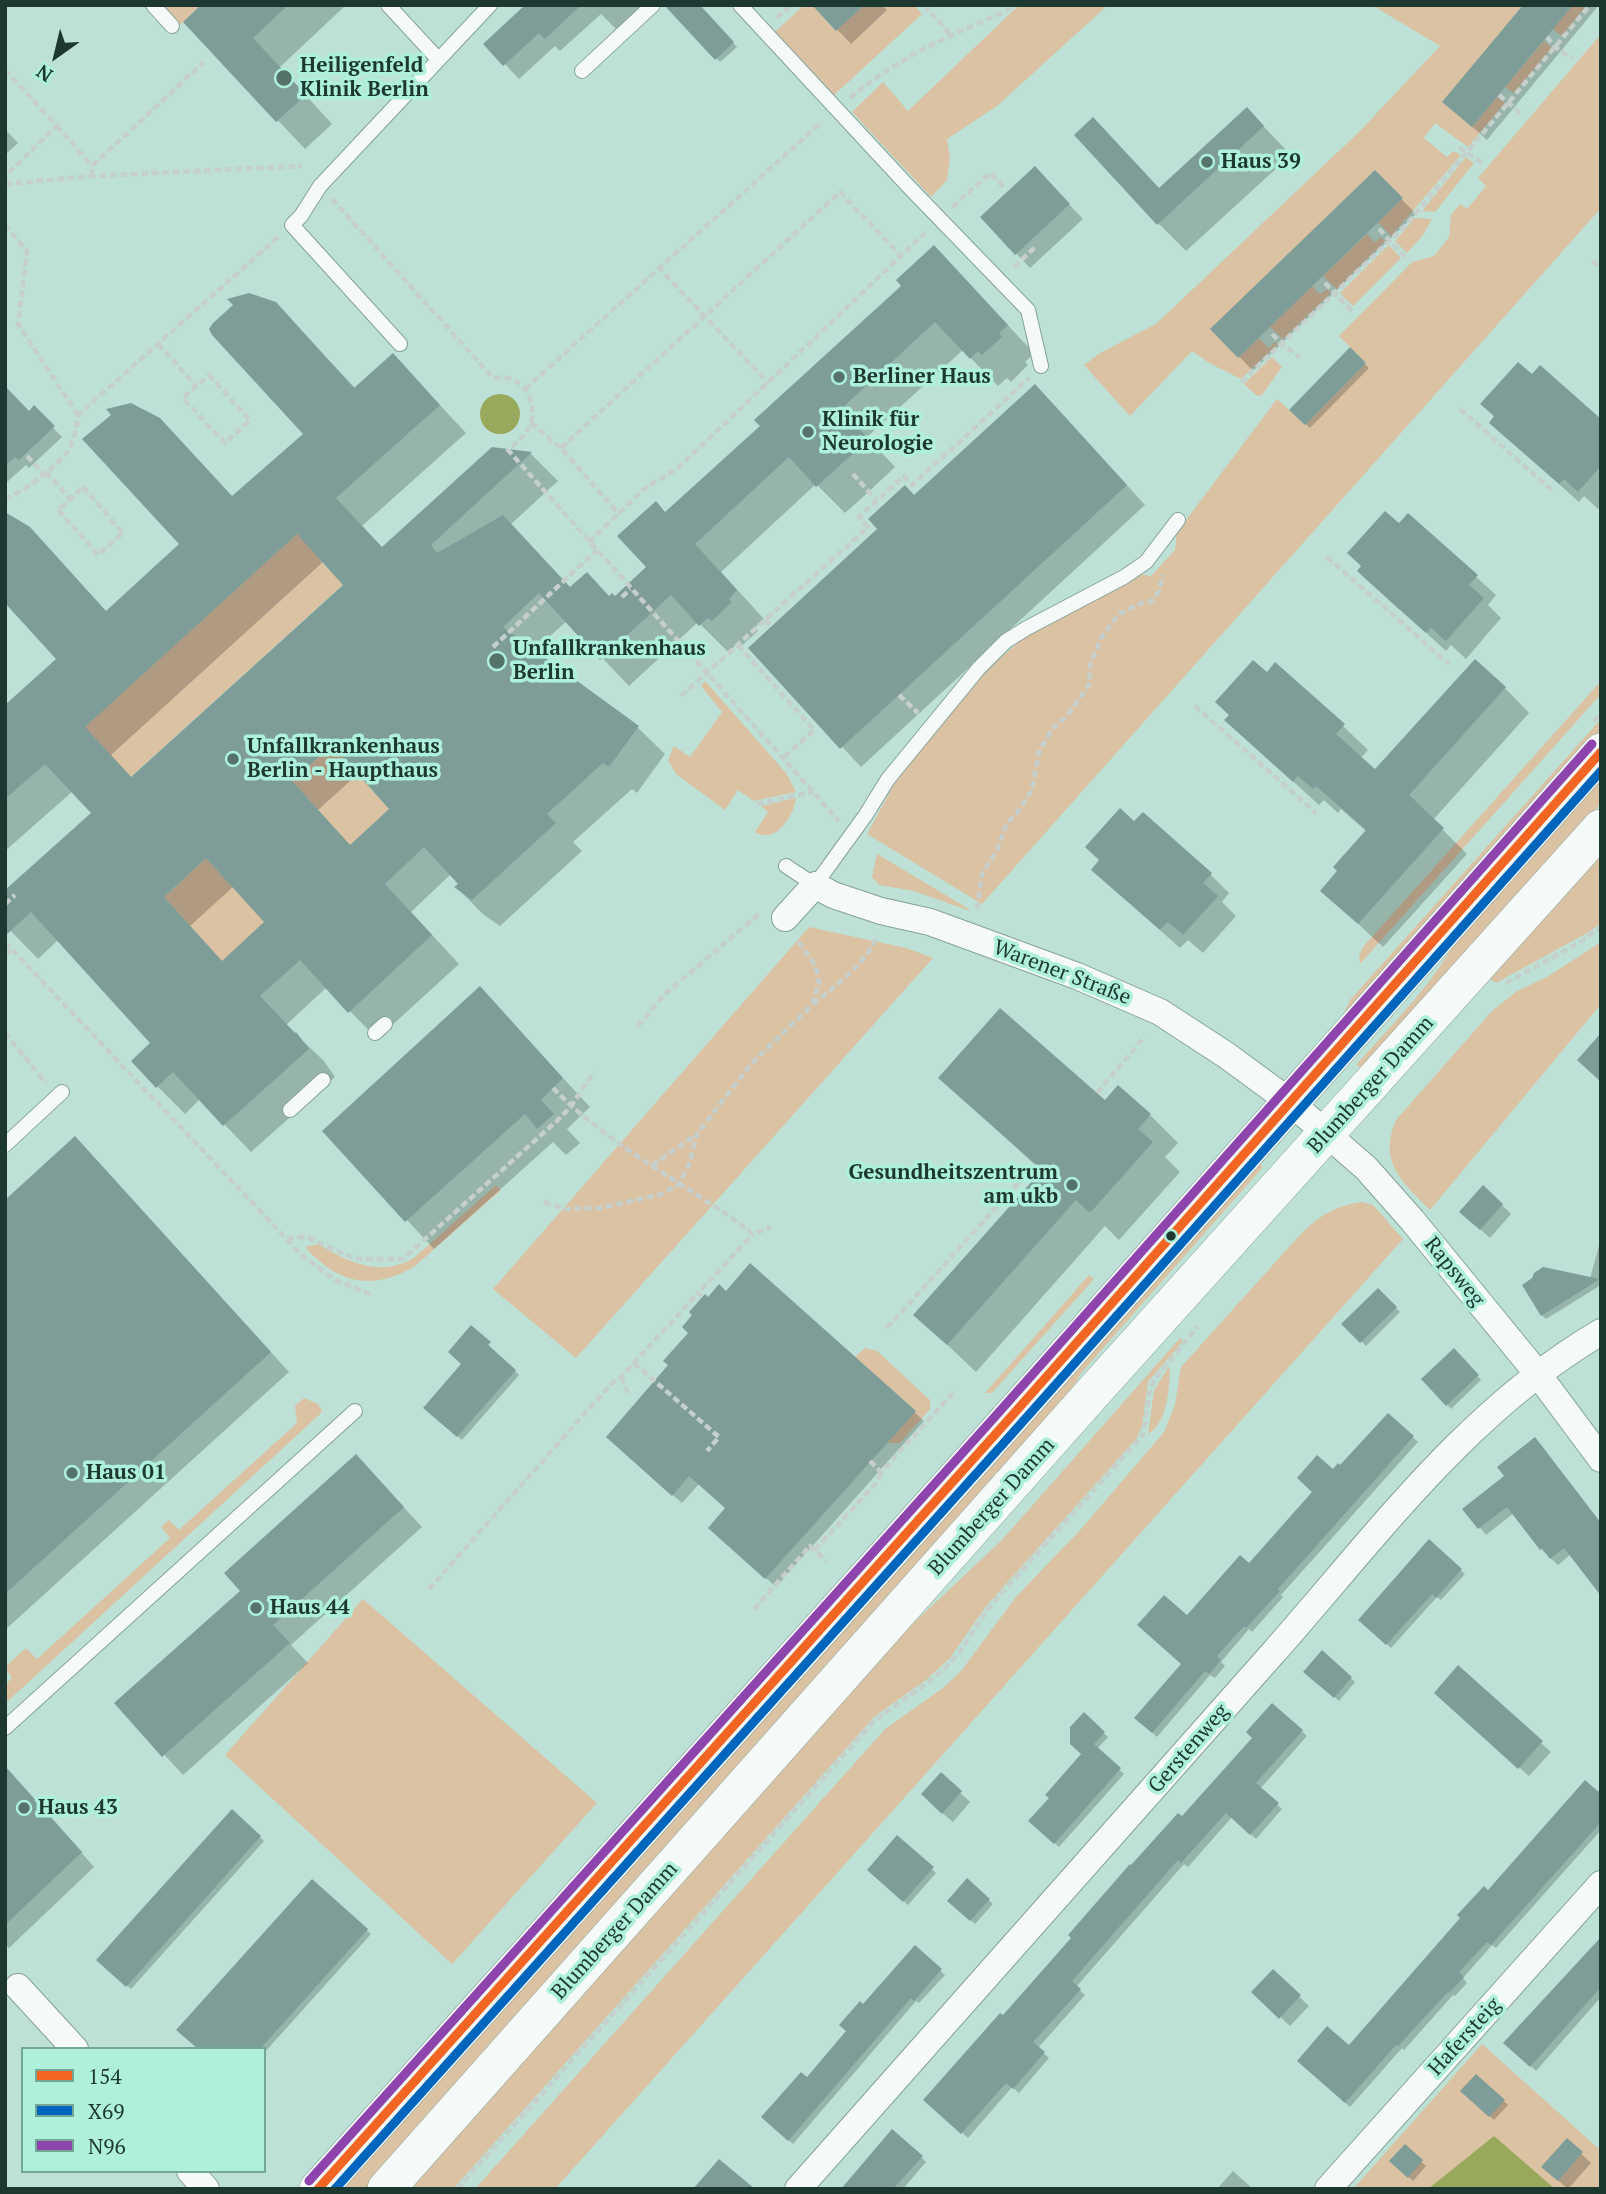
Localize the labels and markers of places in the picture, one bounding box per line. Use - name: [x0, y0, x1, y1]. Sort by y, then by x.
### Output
- place label: Heiligenfeld Klinik Berlin: [300, 53, 429, 103]
- marker: Heiligenfeld Klinik Berlin: [274, 68, 294, 88]
- place label: Haus 39: [1221, 149, 1301, 175]
- marker: Haus 39: [1199, 154, 1215, 170]
- place label: Berliner Haus: [853, 364, 991, 390]
- marker: Berliner Haus: [831, 369, 847, 385]
- place label: Klinik für Neurologie: [822, 407, 933, 457]
- marker: Klinik für Neurologie: [800, 424, 816, 440]
- place label: Unfallkrankenhaus Berlin: [513, 636, 706, 686]
- marker: Unfallkrankenhaus Berlin: [487, 651, 507, 671]
- place label: Unfallkrankenhaus Berlin - Haupthaus: [247, 734, 440, 784]
- marker: Unfallkrankenhaus Berlin - Haupthaus: [225, 751, 241, 767]
- place label: Gesundheitszentrum am ukb: [848, 1160, 1058, 1210]
- marker: Gesundheitszentrum am ukb: [1064, 1177, 1080, 1193]
- unlabelled marker: [1164, 1229, 1178, 1243]
- place label: Haus 01: [86, 1460, 166, 1486]
- marker: Haus 01: [64, 1465, 80, 1481]
- place label: Haus 44: [270, 1595, 350, 1621]
- marker: Haus 44: [248, 1600, 264, 1616]
- place label: Haus 43: [38, 1795, 118, 1821]
- marker: Haus 43: [16, 1800, 32, 1816]

